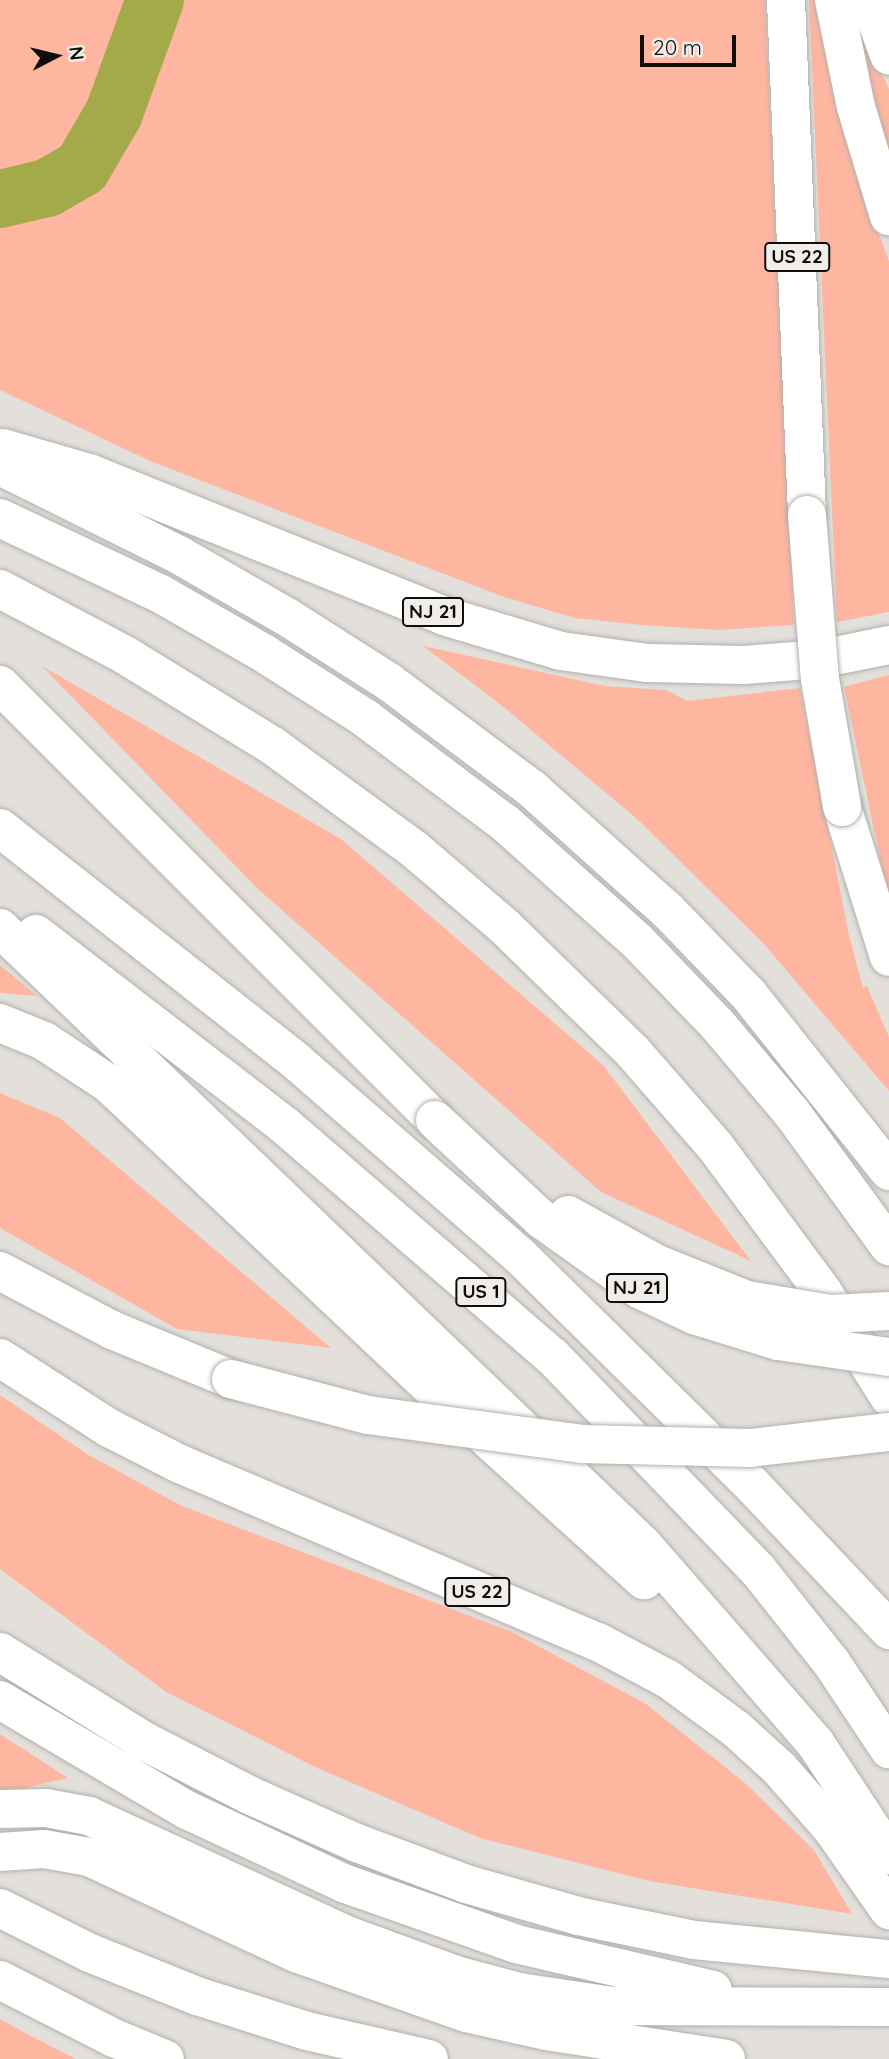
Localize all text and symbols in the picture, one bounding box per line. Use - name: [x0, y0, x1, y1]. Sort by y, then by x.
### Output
- north arrow: [21, 21, 91, 91]
- scale bar: [644, 21, 740, 65]
- text: 20 m: [653, 34, 702, 60]
- text: N: [64, 45, 90, 62]
- road number: US 22: [764, 242, 830, 272]
- road number: NJ 21: [402, 596, 464, 628]
- road number: NJ 21: [606, 1272, 668, 1304]
- road number: US 1: [455, 1276, 507, 1308]
- road number: US 22: [444, 1576, 510, 1608]

